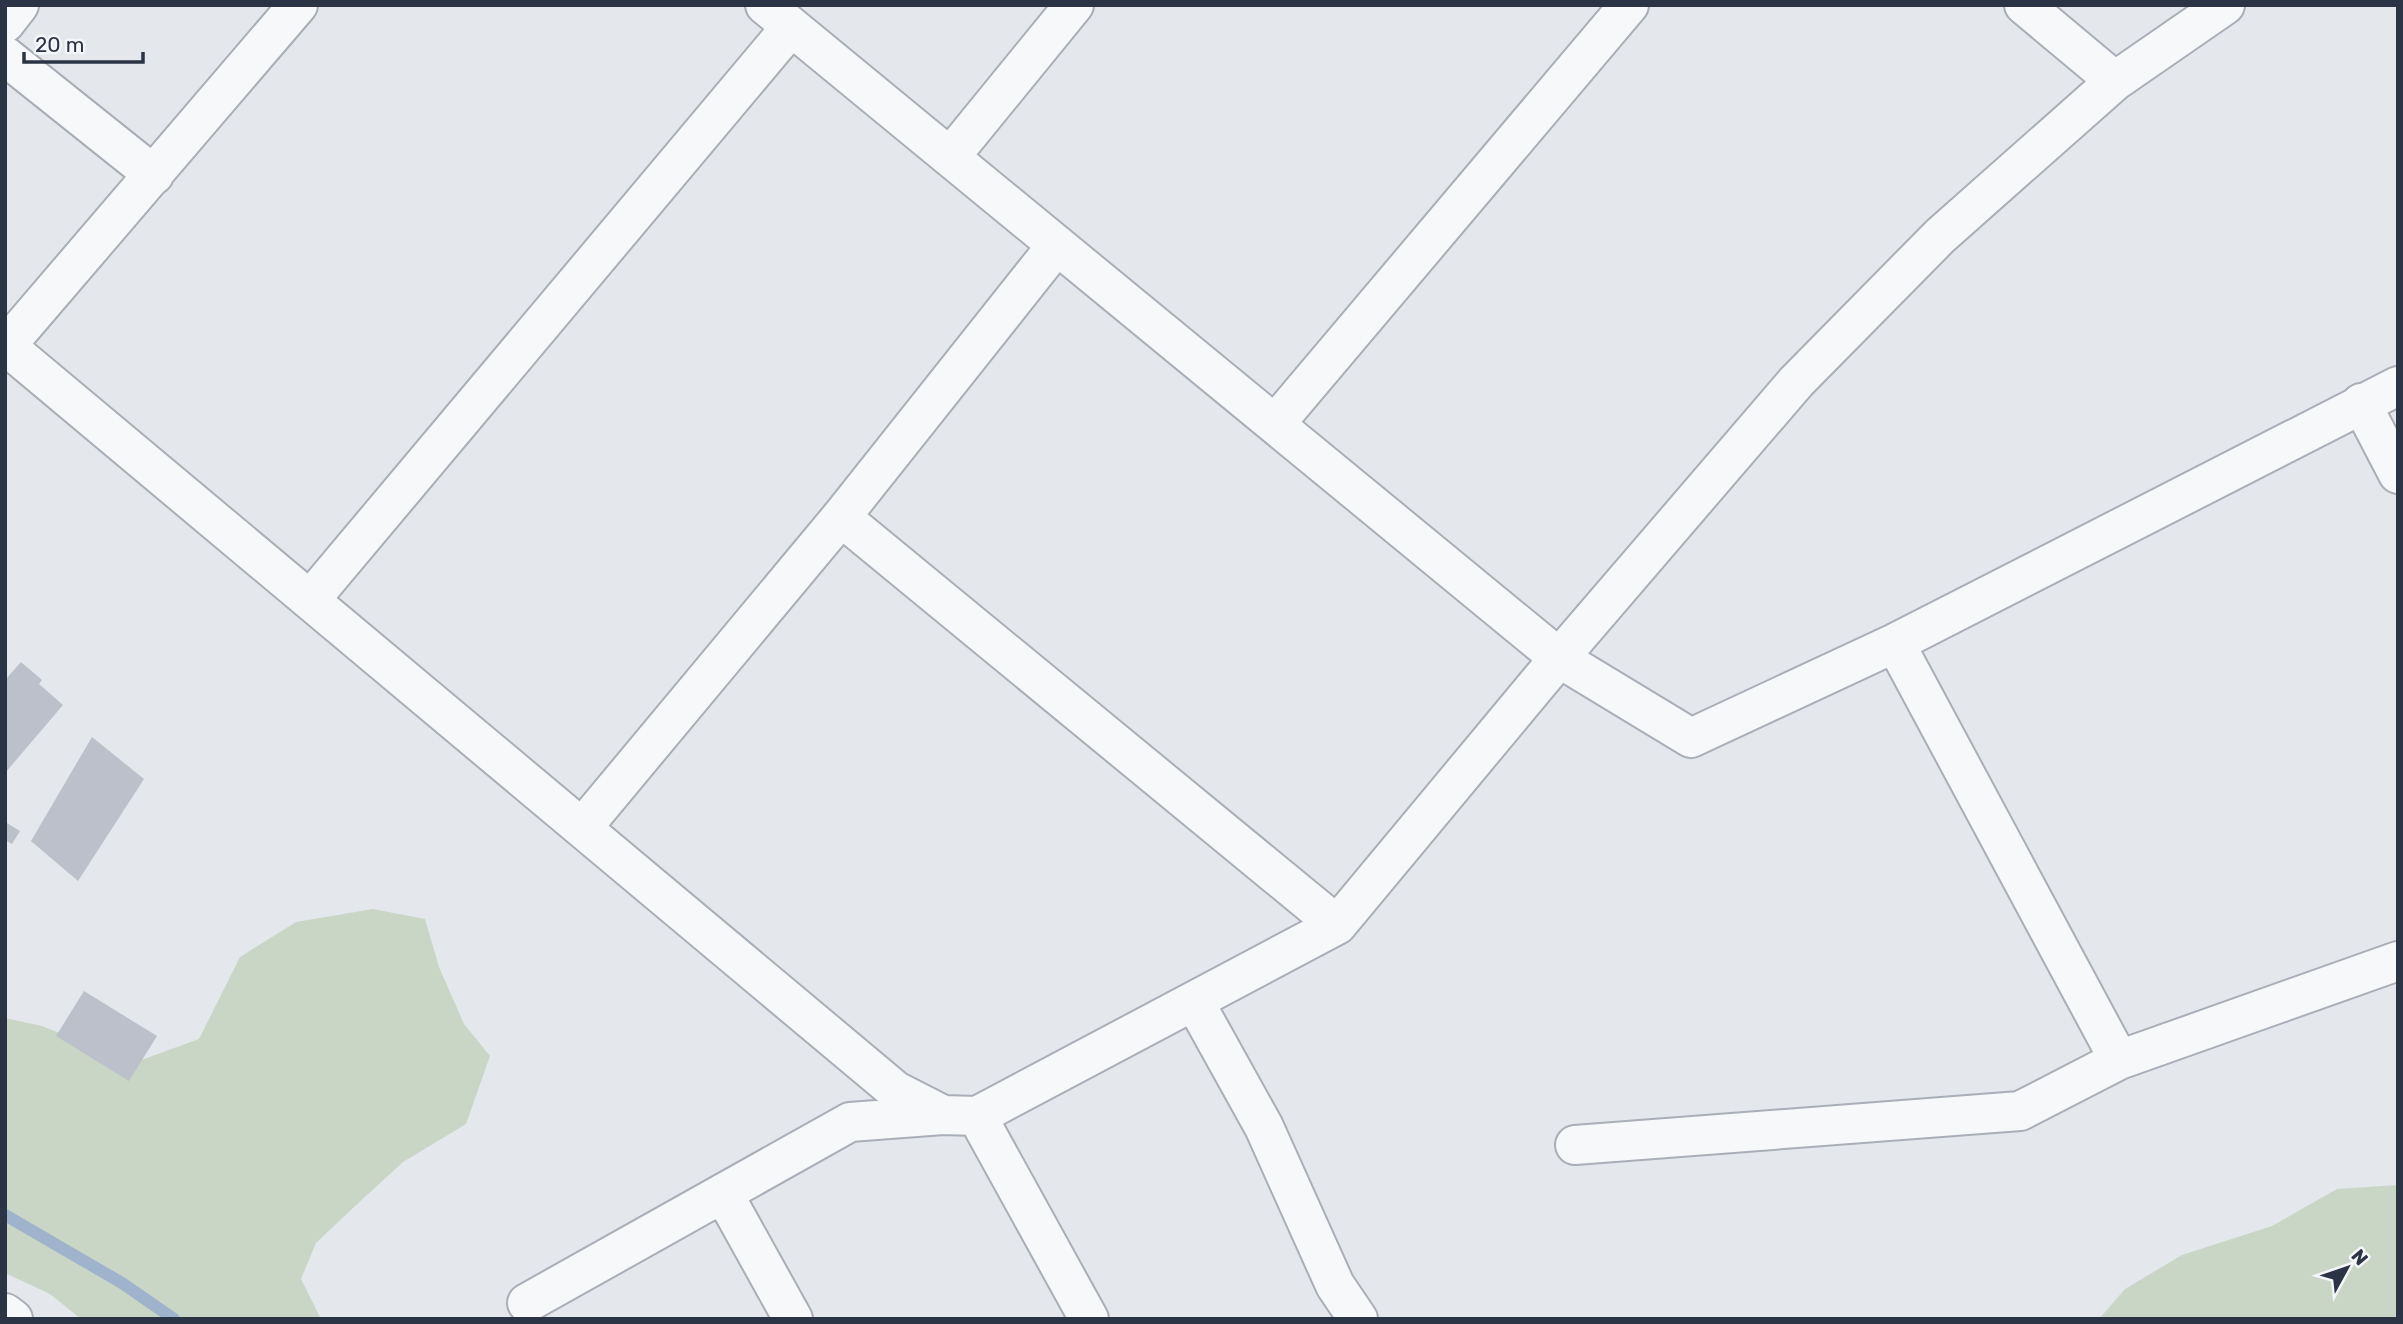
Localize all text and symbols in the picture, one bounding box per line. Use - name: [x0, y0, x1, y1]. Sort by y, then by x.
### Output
- scale bar: [24, 21, 144, 65]
- text: 20 m: [35, 32, 84, 57]
- north arrow: [2312, 1233, 2382, 1303]
- text: N: [2346, 1245, 2373, 1270]

